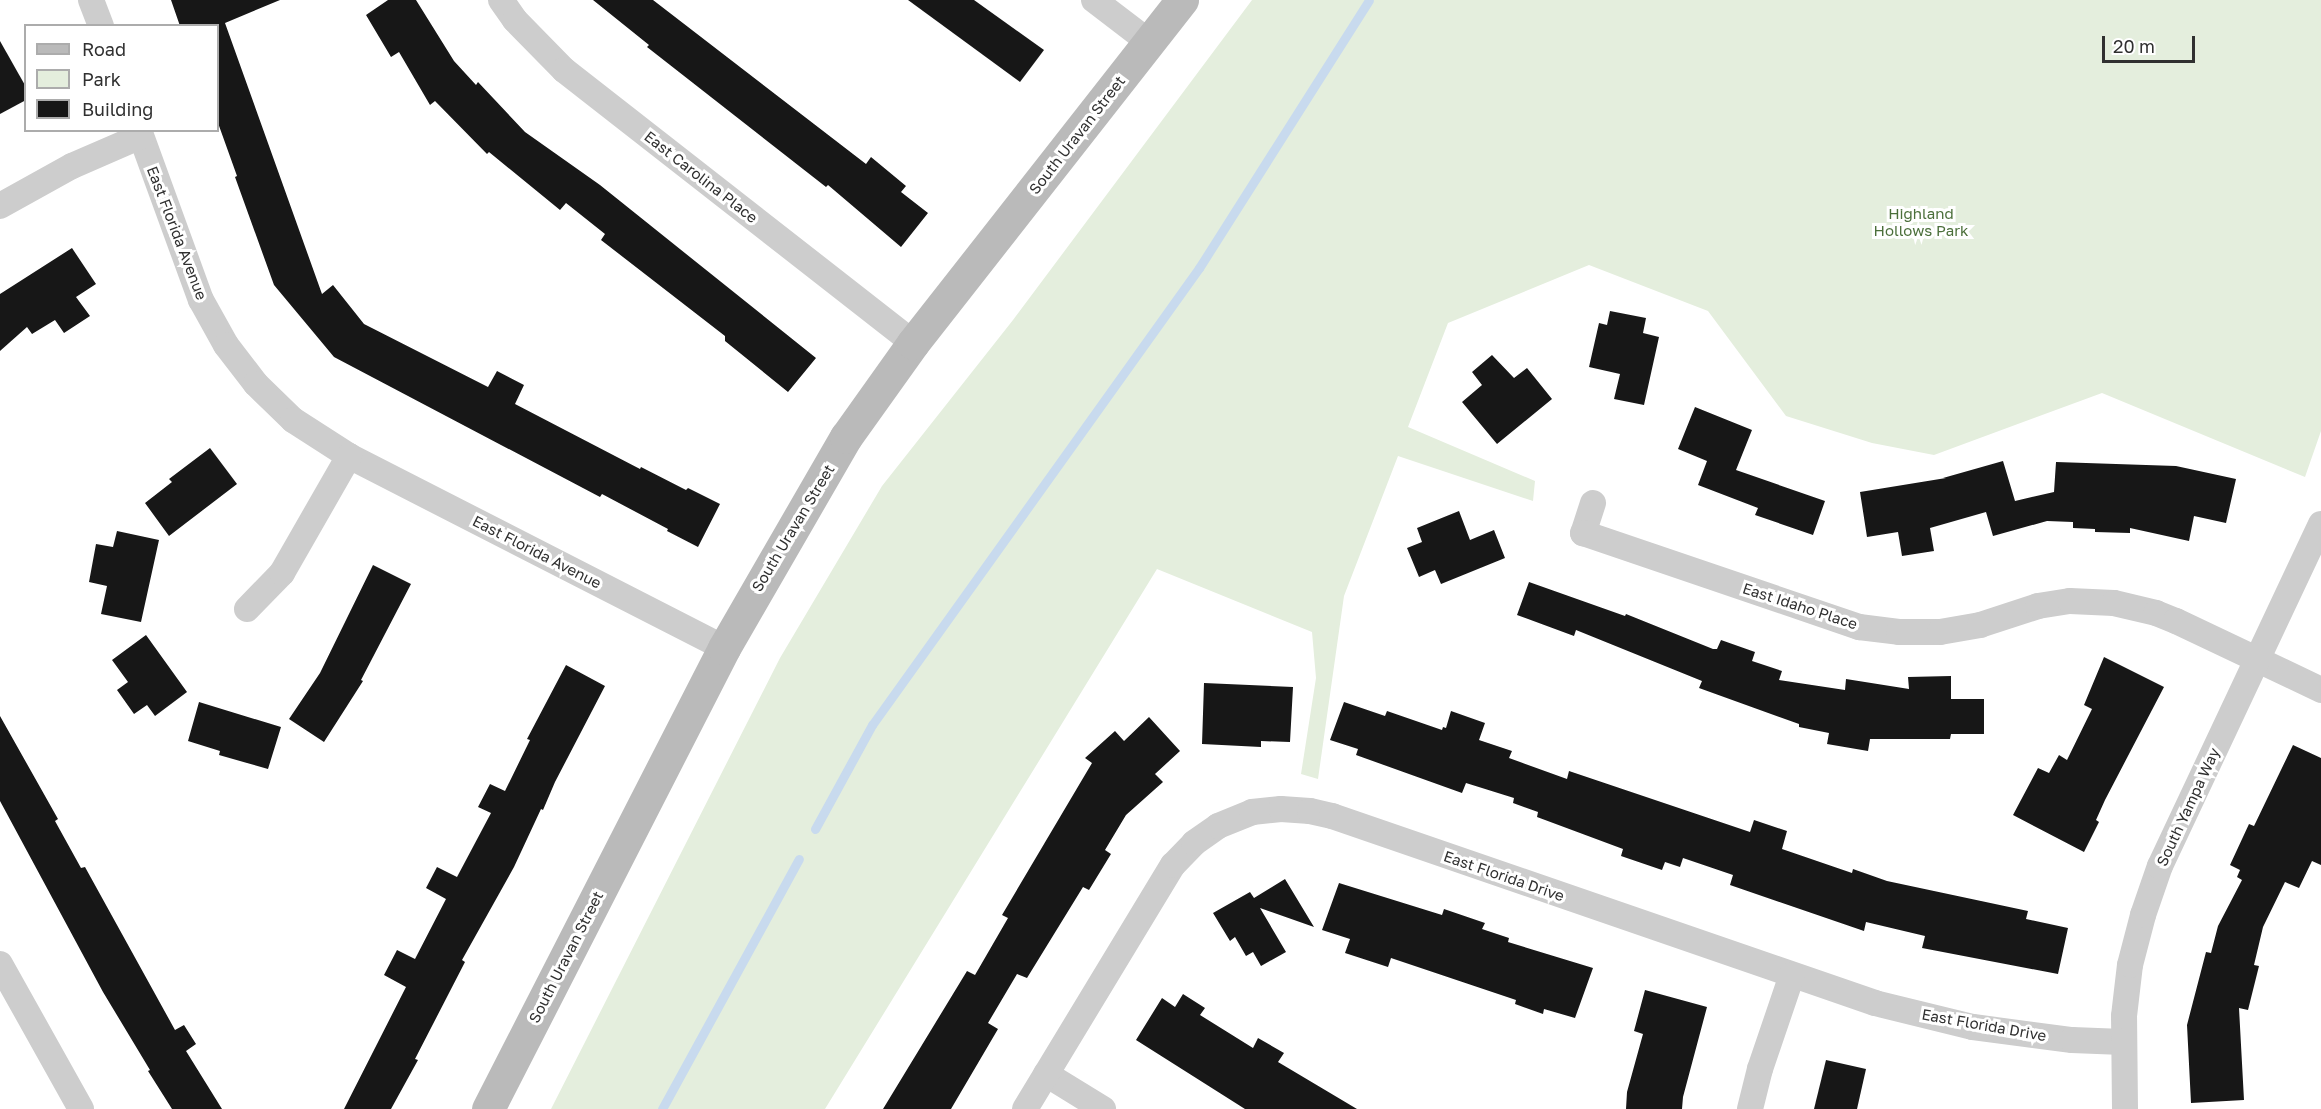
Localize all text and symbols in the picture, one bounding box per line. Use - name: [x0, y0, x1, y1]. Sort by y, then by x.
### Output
- legend: [24, 24, 219, 132]
- scale bar: [2105, 24, 2198, 62]
- text: 20 m: [2113, 35, 2155, 57]
- text: Road: [82, 38, 126, 60]
- text: Park: [82, 68, 121, 90]
- street label: South Uravan Street: [1025, 72, 1129, 198]
- text: Building: [82, 98, 153, 120]
- street label: East Carolina Place: [641, 127, 761, 227]
- street label: East Florida Avenue: [143, 163, 211, 303]
- park label: Highland Hollows Park: [1873, 204, 1969, 239]
- street label: South Uravan Street: [748, 461, 838, 595]
- street label: East Florida Avenue: [470, 512, 604, 592]
- street label: East Idaho Place: [1740, 579, 1860, 633]
- street label: South Yampa Way: [2153, 745, 2223, 869]
- street label: East Florida Drive: [1441, 847, 1567, 905]
- street label: South Uravan Street: [525, 888, 607, 1026]
- street label: East Florida Drive: [1920, 1005, 2048, 1045]

